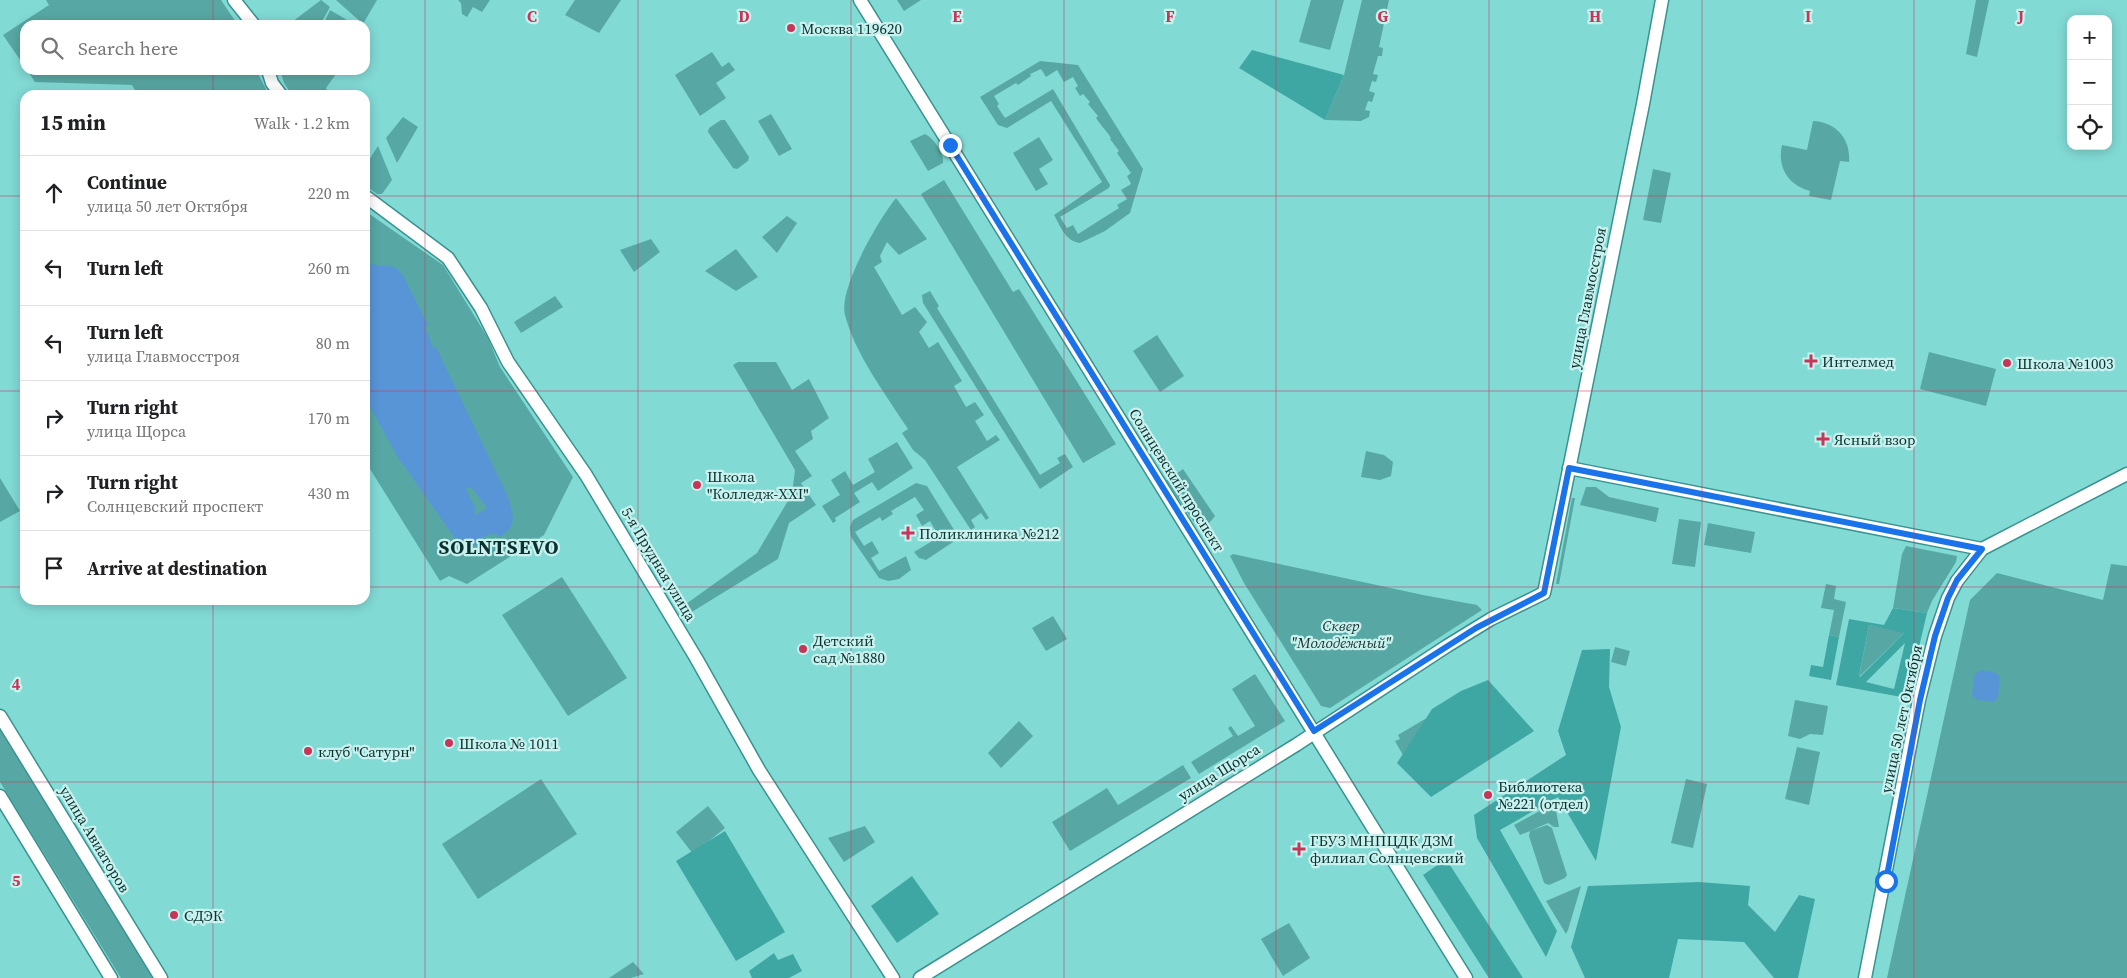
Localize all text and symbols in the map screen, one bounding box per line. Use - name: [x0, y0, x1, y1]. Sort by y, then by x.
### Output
- text: C: [527, 5, 537, 27]
- text: D: [738, 5, 750, 27]
- text: E: [952, 5, 962, 27]
- text: F: [1165, 5, 1175, 27]
- text: G: [1378, 5, 1389, 27]
- text: H: [1589, 5, 1601, 27]
- text: I: [1805, 5, 1811, 27]
- text: J: [2017, 5, 2024, 27]
- map controls: [2067, 15, 2112, 150]
- button: +: [2067, 15, 2112, 60]
- place label: Москва 119620: [801, 18, 902, 39]
- search box: [20, 20, 370, 75]
- marker: Москва 119620: [785, 22, 797, 34]
- icon: search: [38, 34, 66, 62]
- text: Search here: [78, 35, 178, 61]
- button: −: [2067, 60, 2112, 105]
- button: locate: [2067, 105, 2112, 150]
- text: 15 min: [40, 108, 106, 137]
- text: Walk · 1.2 km: [254, 112, 350, 134]
- route end: [939, 134, 962, 157]
- text: Continue: [87, 169, 167, 195]
- icon: ahead: [40, 179, 68, 207]
- text: 220 m: [308, 182, 350, 204]
- text: улица 50 лет Октября: [87, 195, 248, 217]
- street label: улица Главмосстроя: [1563, 226, 1611, 370]
- icon: left: [40, 254, 68, 282]
- text: Turn left: [87, 255, 163, 281]
- text: 260 m: [308, 257, 350, 279]
- text: Turn left: [87, 319, 163, 345]
- icon: left: [40, 329, 68, 357]
- text: 80 m: [316, 332, 350, 354]
- text: улица Главмосстроя: [87, 345, 240, 367]
- place label: Интелмед: [1822, 351, 1895, 372]
- place label: Школа №1003: [2017, 353, 2114, 374]
- marker: Интелмед: [1804, 354, 1818, 368]
- marker: Школа №1003: [2001, 357, 2013, 369]
- text: Turn right: [87, 394, 178, 420]
- icon: right: [40, 404, 68, 432]
- street label: Солнцевский проспект: [1124, 404, 1230, 556]
- text: 170 m: [308, 407, 350, 429]
- text: улица Щорса: [87, 420, 186, 442]
- place label: Ясный взор: [1834, 429, 1916, 450]
- marker: Ясный взор: [1816, 432, 1830, 446]
- place label: Школа "Колледж-XXI": [707, 466, 809, 504]
- text: Turn right: [87, 469, 178, 495]
- icon: right: [40, 479, 68, 507]
- marker: Школа "Колледж-XXI": [691, 479, 703, 491]
- text: 430 m: [308, 482, 350, 504]
- text: Солнцевский проспект: [87, 495, 263, 517]
- street label: 5-я Прудная улица: [617, 503, 702, 625]
- place label: Поликлиника №212: [919, 523, 1059, 544]
- marker: Поликлиника №212: [901, 526, 915, 540]
- district label: SOLNTSEVO: [438, 533, 560, 561]
- icon: arrive: [40, 554, 68, 582]
- text: Arrive at destination: [87, 555, 267, 581]
- park label: Сквер "Молодёжный": [1291, 615, 1392, 653]
- place label: Детский сад №1880: [813, 630, 885, 668]
- marker: Детский сад №1880: [797, 643, 809, 655]
- street label: улица 50 лет Октября: [1875, 643, 1927, 795]
- text: 4: [12, 673, 21, 695]
- place label: Школа № 1011: [459, 733, 559, 754]
- marker: Школа № 1011: [443, 737, 455, 749]
- street label: улица Щорса: [1174, 738, 1264, 806]
- place label: клуб "Сатурн": [318, 741, 415, 762]
- marker: клуб "Сатурн": [302, 745, 314, 757]
- place label: Библиотека №221 (отдел): [1497, 776, 1589, 814]
- street label: улица Авиаторов: [55, 782, 135, 897]
- marker: Библиотека №221 (отдел): [1482, 789, 1494, 801]
- place label: ГБУЗ МНПЦДК ДЗМ филиал Солнцевский: [1310, 830, 1464, 868]
- marker: ГБУЗ МНПЦДК ДЗМ филиал Солнцевский: [1292, 842, 1306, 856]
- text: 5: [12, 869, 21, 891]
- route start: [1875, 870, 1898, 893]
- place label: СДЭК: [184, 905, 223, 926]
- marker: СДЭК: [168, 909, 180, 921]

